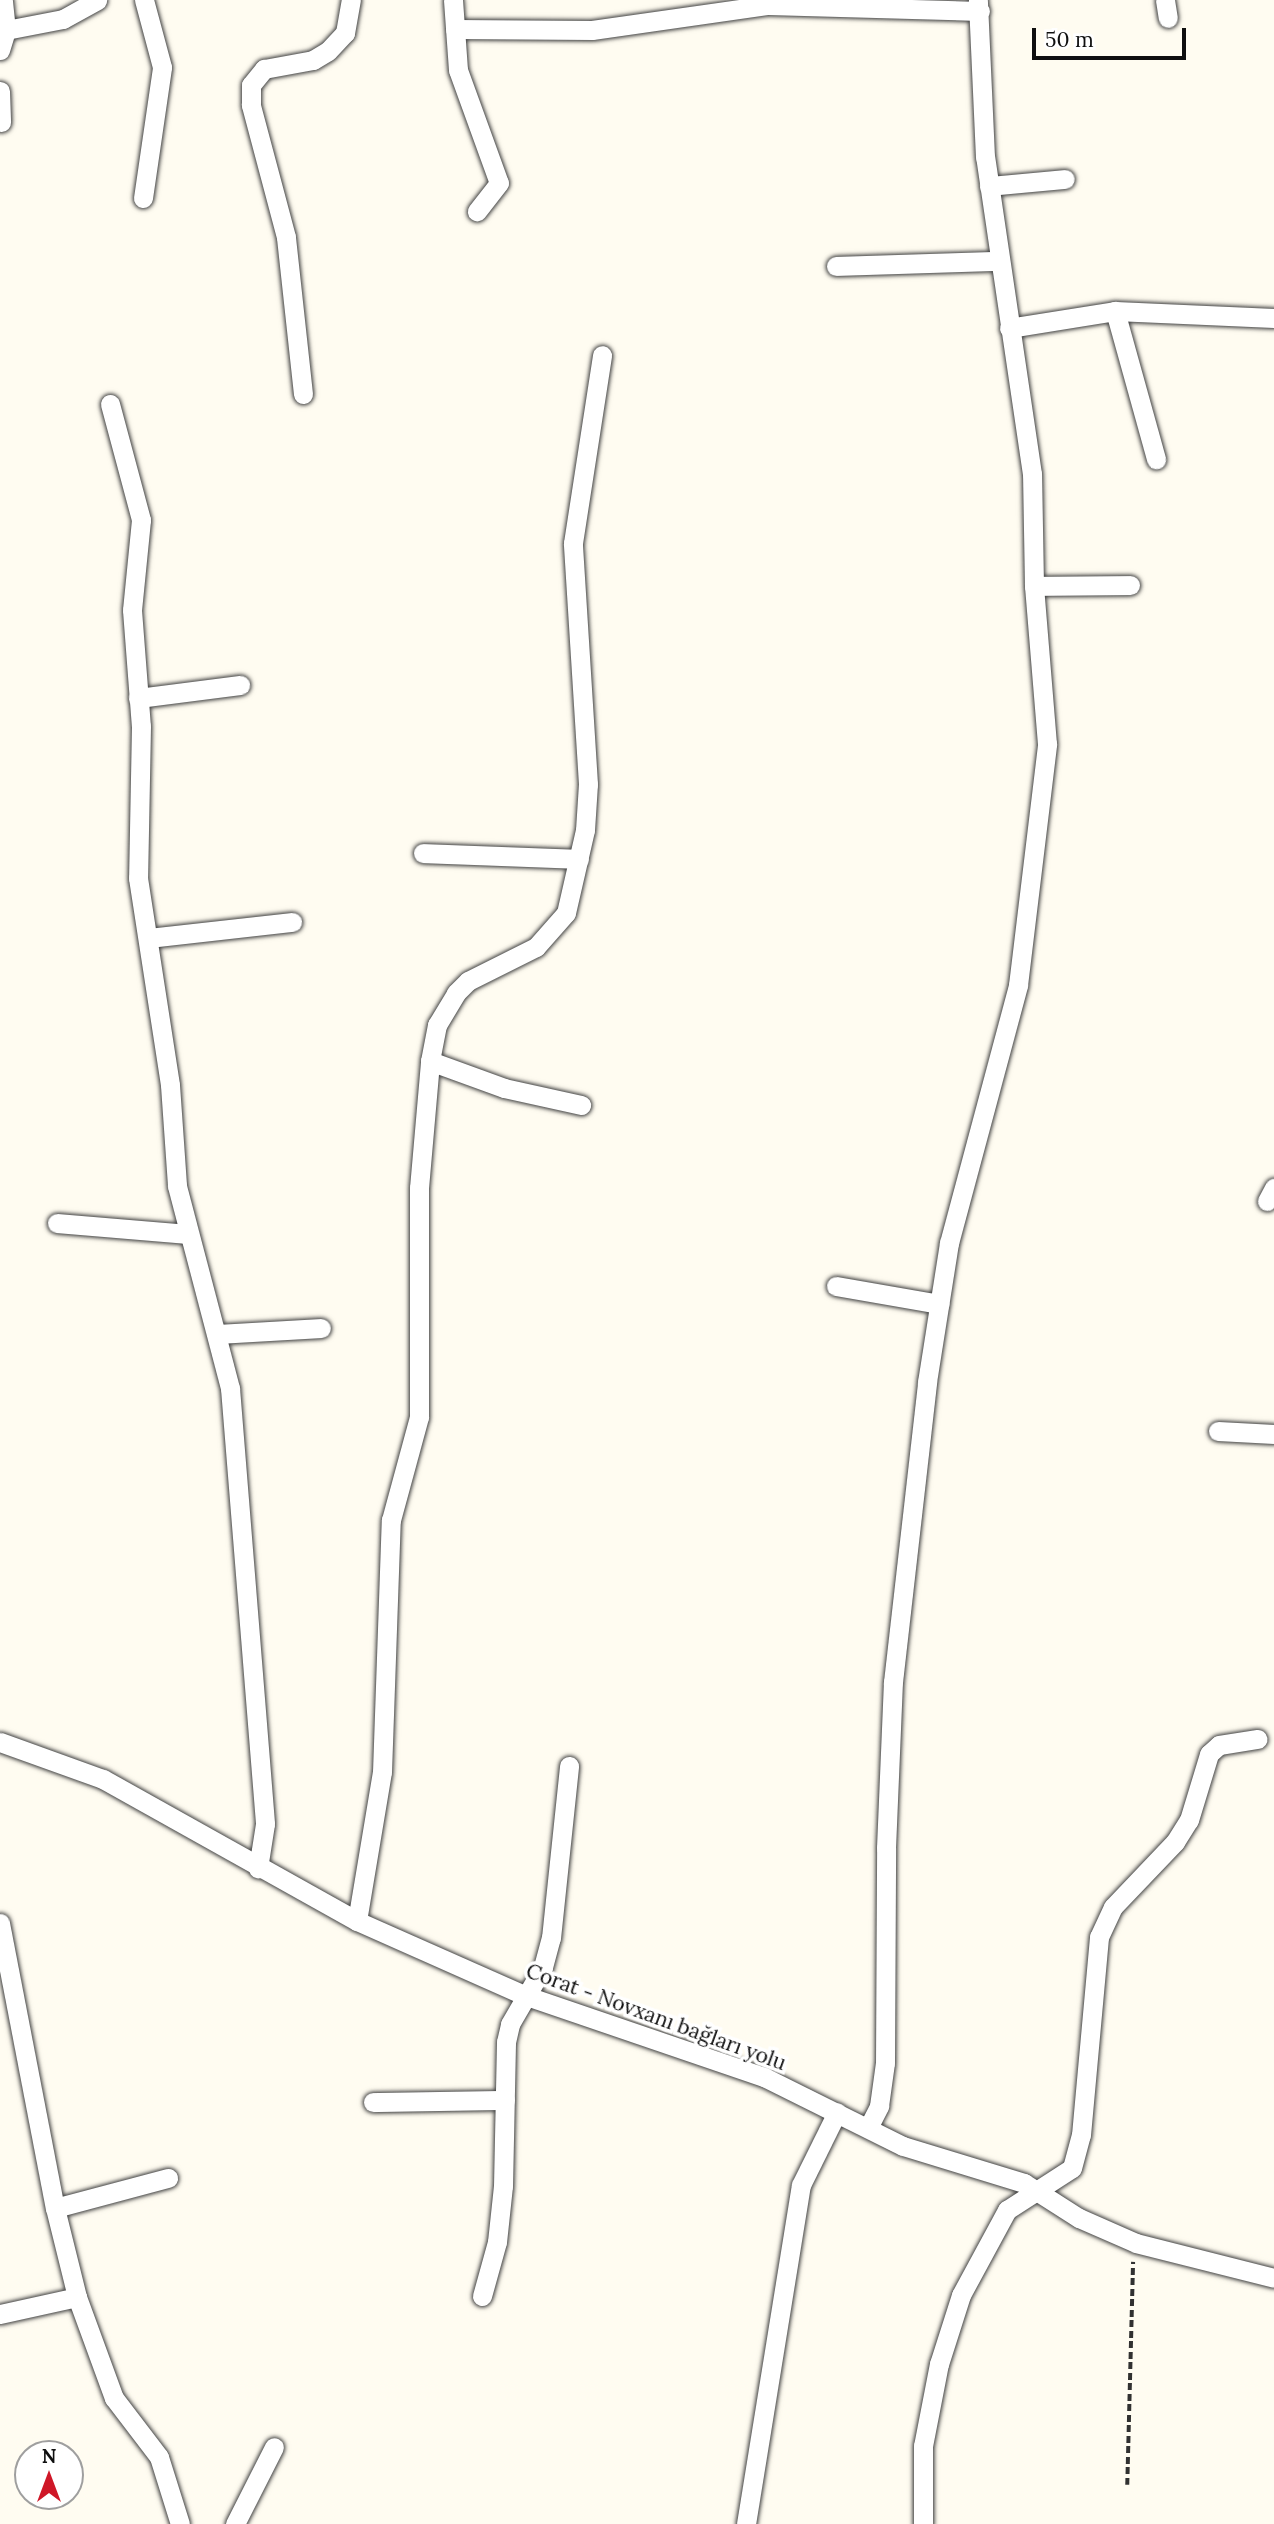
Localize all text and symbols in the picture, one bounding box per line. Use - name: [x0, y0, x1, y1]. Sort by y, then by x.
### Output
- scale bar: [1036, 14, 1190, 58]
- text: 50 m: [1045, 26, 1094, 53]
- street label: Corat - Novxanı bağları yolu: [523, 1958, 789, 2076]
- north arrow: [14, 2440, 84, 2510]
- text: N: [42, 2444, 56, 2468]

